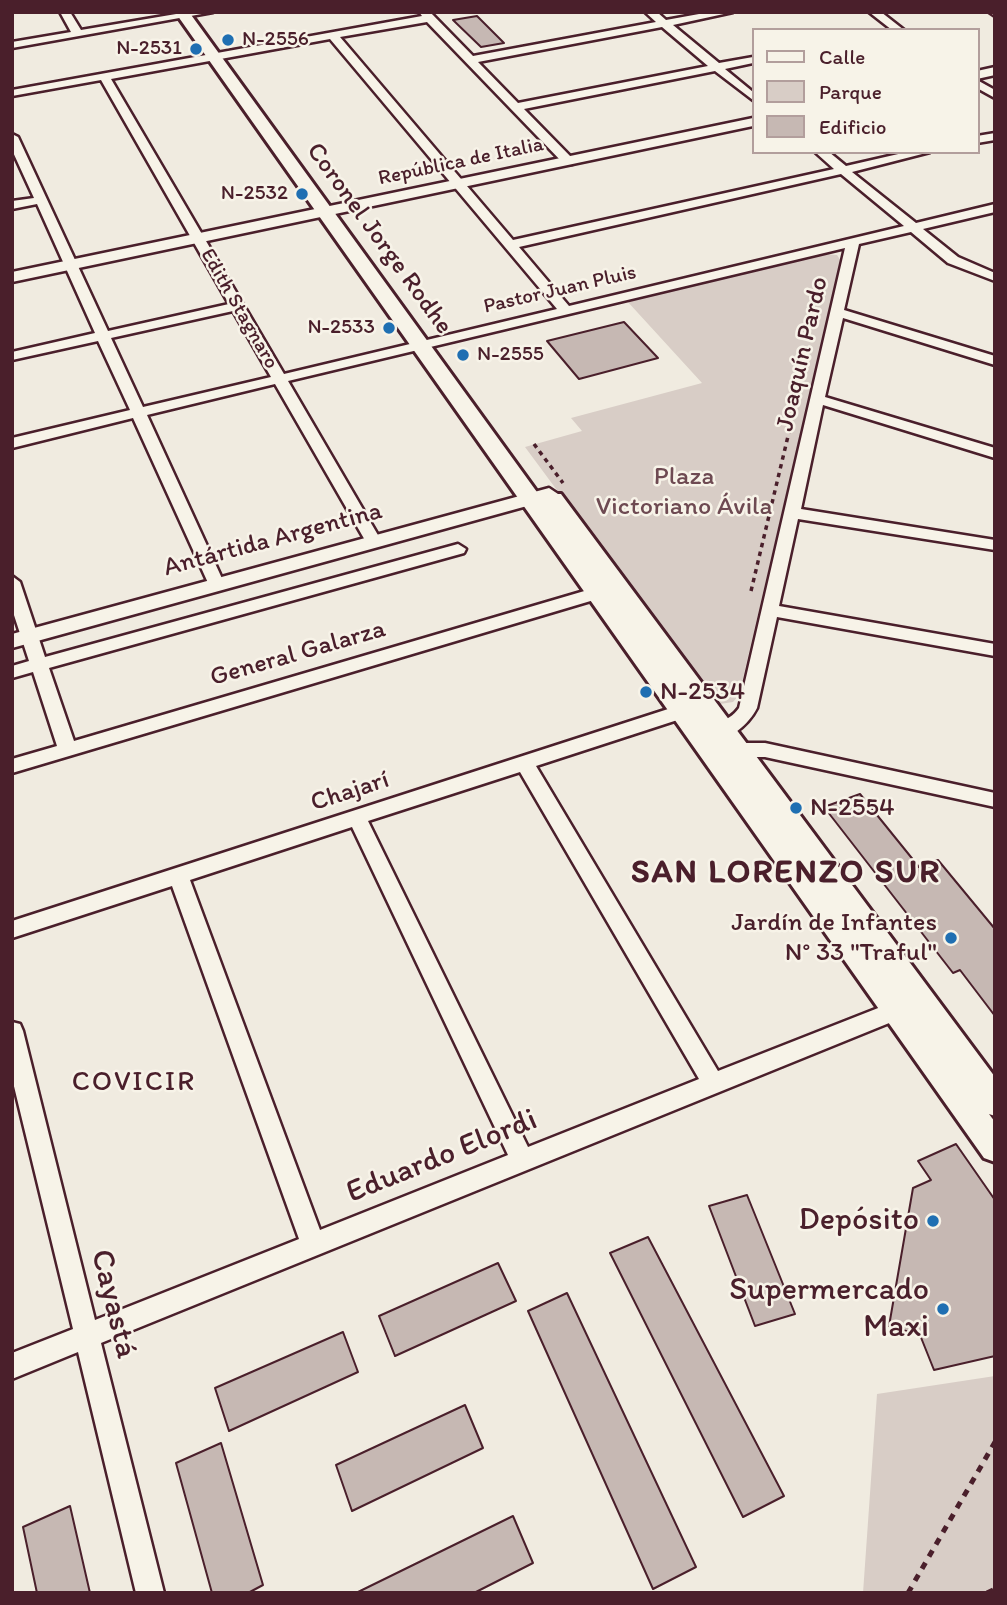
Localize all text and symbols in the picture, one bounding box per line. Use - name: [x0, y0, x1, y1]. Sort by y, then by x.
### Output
- place label: N-2556: [242, 27, 309, 53]
- legend: [752, 28, 979, 154]
- marker: N-2556: [220, 32, 236, 48]
- place label: N-2531: [116, 36, 182, 62]
- marker: N-2531: [188, 41, 204, 57]
- text: Calle: [819, 44, 865, 69]
- text: Parque: [819, 79, 882, 104]
- text: Edificio: [819, 114, 887, 139]
- street label: República de Italia: [376, 132, 546, 192]
- street label: Coronel Jorge Rodhe: [299, 137, 459, 341]
- place label: N-2532: [221, 181, 288, 207]
- marker: N-2532: [294, 186, 310, 202]
- street label: Edith Stagnaro: [194, 244, 284, 374]
- street label: Pastor Juan Pluis: [481, 260, 639, 320]
- street label: Joaquín Pardo: [770, 274, 836, 434]
- place label: N-2533: [307, 315, 375, 341]
- marker: N-2533: [381, 320, 397, 336]
- place label: N-2555: [477, 342, 544, 368]
- marker: N-2555: [455, 347, 471, 363]
- park label: Plaza Victoriano Ávila: [596, 461, 772, 522]
- street label: Antártida Argentina: [160, 496, 386, 584]
- street label: General Galarza: [207, 614, 389, 694]
- place label: N-2534: [660, 676, 745, 708]
- marker: N-2534: [638, 684, 654, 700]
- street label: Chajarí: [307, 765, 393, 819]
- place label: N-2554: [810, 792, 895, 824]
- marker: N-2554: [788, 800, 804, 816]
- district label: SAN LORENZO SUR: [632, 854, 940, 894]
- place label: Jardín de Infantes N° 33 "Traful": [731, 907, 937, 968]
- marker: Jardín de Infantes N° 33 "Traful": [943, 930, 959, 946]
- district label: COVICIR: [74, 1066, 194, 1100]
- street label: Eduardo Elordi: [341, 1101, 543, 1213]
- place label: Depósito: [799, 1202, 919, 1240]
- marker: Depósito: [925, 1213, 941, 1229]
- street label: Cayastá: [81, 1246, 145, 1362]
- place label: Supermercado Maxi: [729, 1272, 929, 1347]
- marker: Supermercado Maxi: [935, 1301, 951, 1317]

